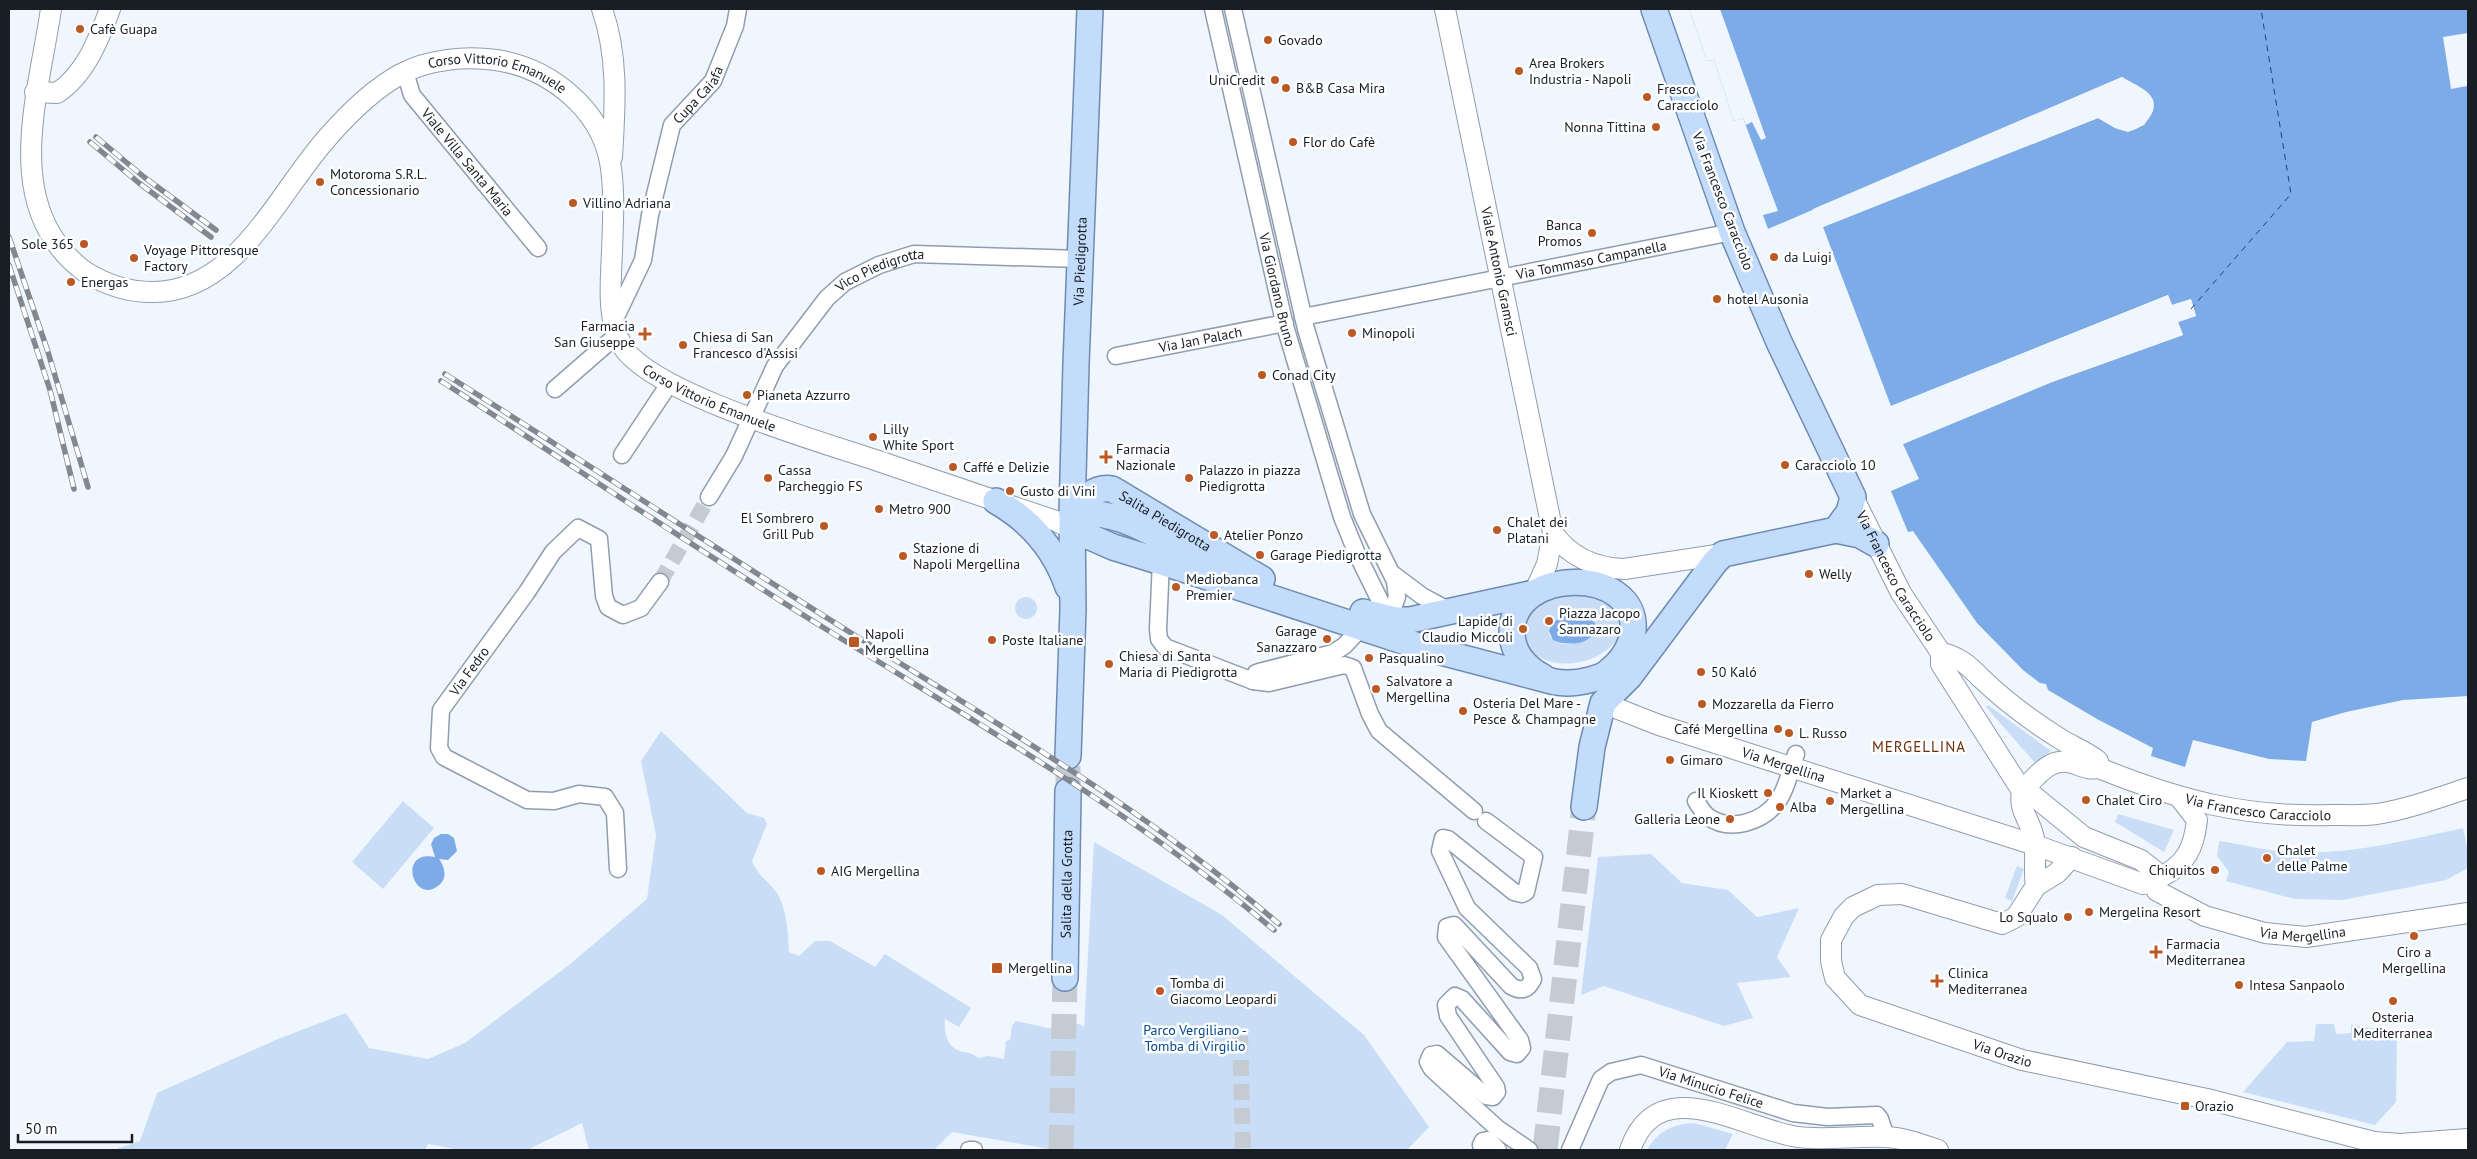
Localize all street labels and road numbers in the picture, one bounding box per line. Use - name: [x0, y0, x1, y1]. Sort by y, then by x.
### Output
- street label: Corso Vittorio Emanuele: [426, 49, 570, 97]
- street label: Cupa Caiafa: [669, 63, 727, 127]
- street label: Viale Villa Santa Maria: [417, 104, 517, 220]
- street label: Via Francesco Caracciolo: [1688, 128, 1758, 273]
- street label: Viale Antonio Gramsci: [1477, 204, 1521, 338]
- street label: Via Piedigrotta: [1069, 216, 1091, 307]
- street label: Via Giordano Bruno: [1255, 230, 1300, 349]
- street label: Via Tommaso Campanella: [1514, 236, 1668, 284]
- street label: Vico Piedigrotta: [831, 245, 925, 296]
- street label: Via Jan Palach: [1156, 323, 1243, 357]
- street label: Corso Vittorio Emanuele: [639, 360, 778, 436]
- street label: Salita Piedigrotta: [1116, 486, 1215, 555]
- street label: Via Francesco Caracciolo: [1852, 507, 1940, 645]
- street label: Via Fedro: [445, 643, 493, 700]
- street label: Via Mergellina: [1739, 743, 1828, 787]
- street label: Via Francesco Caracciolo: [2182, 789, 2331, 824]
- street label: Salita della Grotta: [1057, 830, 1076, 938]
- street label: Via Mergellina: [2256, 922, 2347, 946]
- street label: Via Orazio: [1970, 1035, 2034, 1071]
- street label: Via Minucio Felice: [1655, 1062, 1766, 1112]

